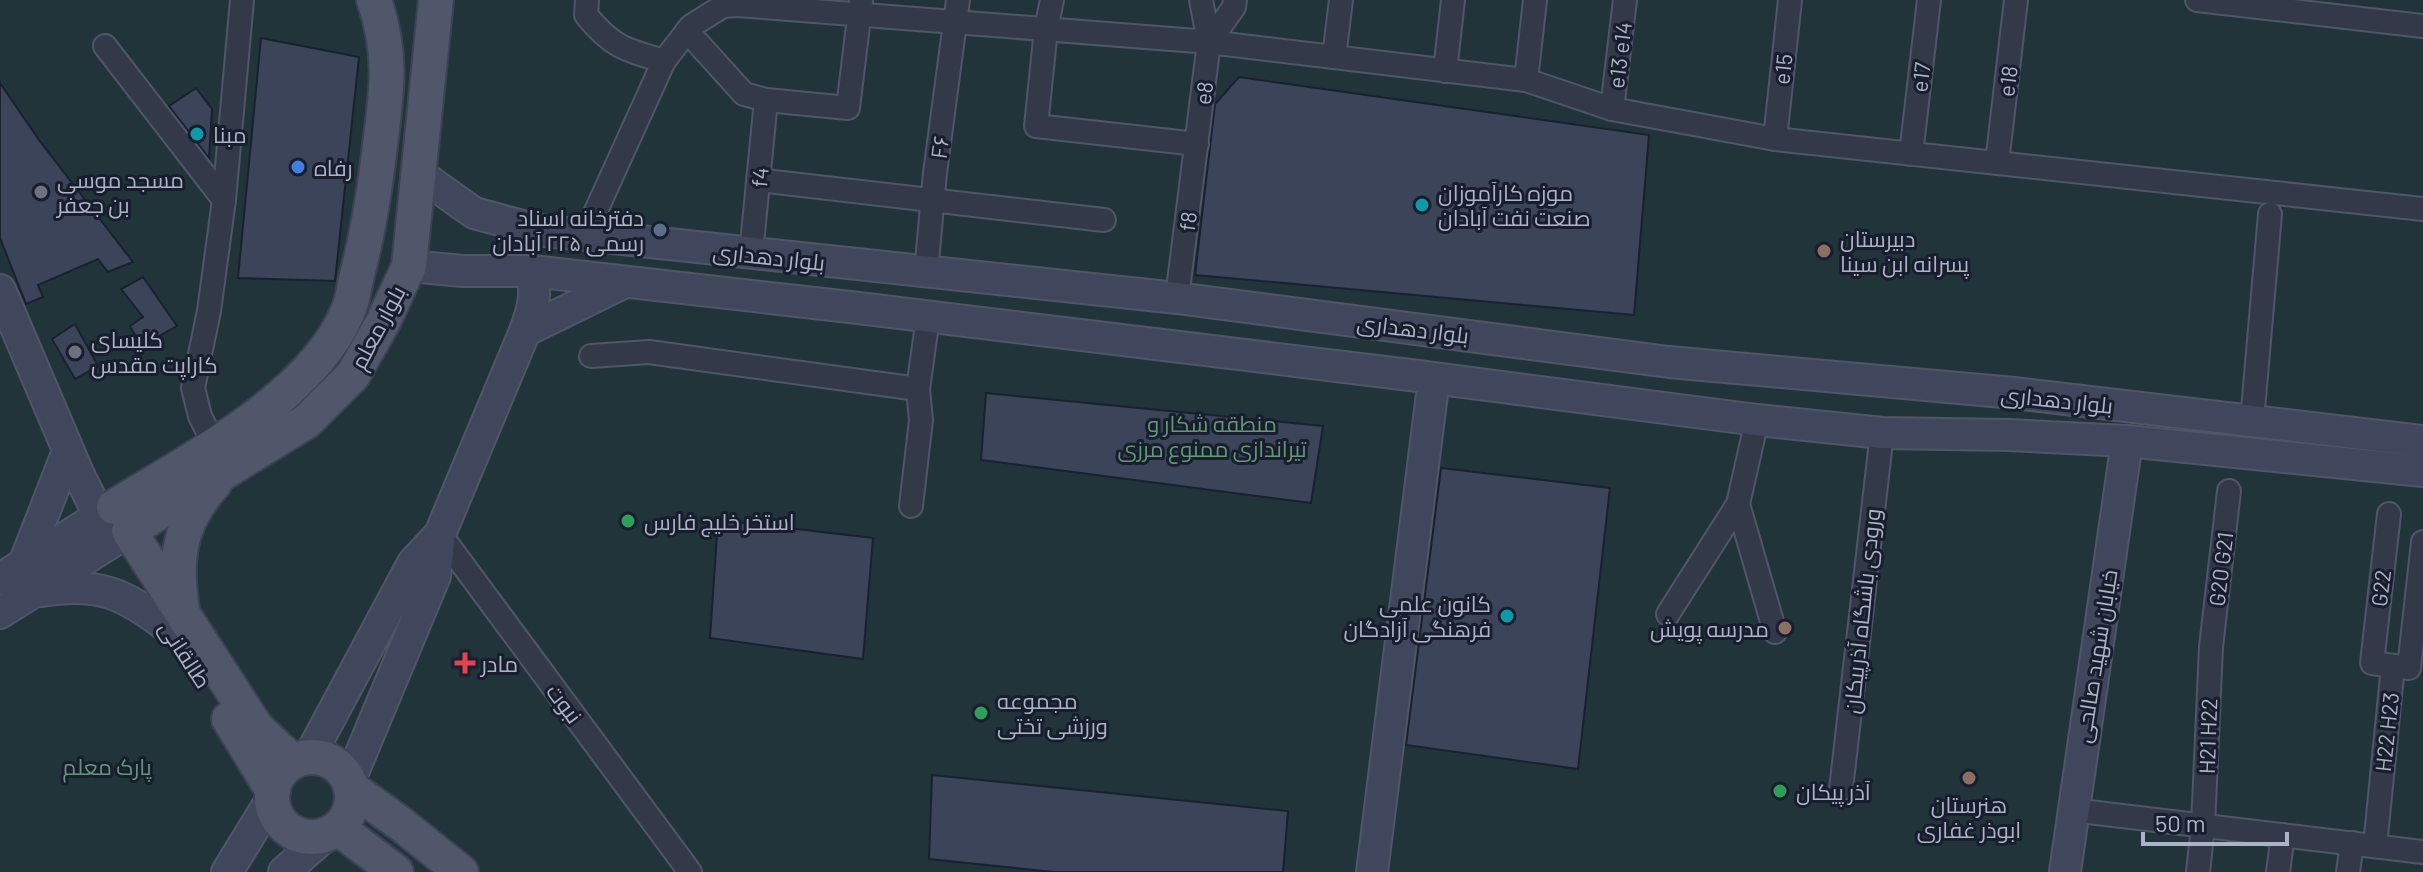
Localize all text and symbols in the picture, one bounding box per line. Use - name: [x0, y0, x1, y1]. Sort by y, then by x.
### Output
- street label: e13 e14: [1602, 20, 1636, 90]
- street label: e15: [1767, 52, 1797, 86]
- street label: e17: [1905, 61, 1935, 93]
- street label: e18: [1992, 64, 2022, 98]
- street label: e8: [1189, 80, 1217, 106]
- place label: مبنا: [213, 121, 247, 147]
- marker: مبنا: [188, 125, 206, 143]
- street label: F۶: [925, 134, 953, 160]
- place label: رفاه: [314, 154, 352, 181]
- marker: رفاه: [289, 158, 307, 176]
- place label: مسجد موسی بن جعفر: [55, 166, 184, 219]
- street label: f4: [745, 166, 773, 188]
- place label: موزه کارآموزان صنعت نفت آبادان: [1438, 179, 1591, 231]
- marker: مسجد موسی بن جعفر: [32, 183, 50, 201]
- marker: موزه کارآموزان صنعت نفت آبادان: [1413, 196, 1431, 214]
- place label: دفترخانه اسناد رسمی ۲۲۵ آبادان: [492, 204, 644, 257]
- street label: f8: [1173, 210, 1201, 232]
- marker: دفترخانه اسناد رسمی ۲۲۵ آبادان: [651, 221, 669, 239]
- place label: دبیرستان پسرانه ابن سینا: [1840, 225, 1969, 279]
- street label: بلوار دهداری: [711, 237, 826, 276]
- marker: دبیرستان پسرانه ابن سینا: [1815, 242, 1833, 260]
- street label: بلوار معلم: [344, 281, 413, 375]
- street label: بلوار دهداری: [1355, 308, 1471, 349]
- place label: کلیسای کاراپت مقدس: [91, 326, 218, 380]
- marker: کلیسای کاراپت مقدس: [66, 343, 84, 361]
- street label: بلوار دهداری: [1999, 380, 2114, 419]
- park label: منطقه شکار و تیراندازی ممنوع مرزی: [1117, 410, 1307, 464]
- street label: ورودی باشگاه آذرپیکان: [1837, 507, 1888, 715]
- place label: استخر خلیج فارس: [644, 508, 795, 537]
- marker: استخر خلیج فارس: [619, 512, 637, 530]
- street label: G20 G21: [2203, 530, 2237, 608]
- street label: خیابان شهید صالحی: [2068, 567, 2124, 745]
- street label: G22: [2365, 568, 2395, 608]
- place label: کانون علمی فرهنگی آزادگان: [1343, 590, 1491, 643]
- marker: کانون علمی فرهنگی آزادگان: [1498, 607, 1516, 625]
- place label: مدرسه پویش: [1650, 615, 1769, 644]
- street label: طالقانی: [153, 616, 217, 694]
- marker: مدرسه پویش: [1776, 619, 1794, 637]
- place label: مادر: [479, 650, 518, 677]
- marker: مادر: [456, 654, 474, 672]
- street label: نبوت: [541, 678, 588, 728]
- place label: مجموعه ورزشی تختی: [997, 687, 1108, 740]
- street label: H22 H23: [2369, 691, 2403, 773]
- street label: H21 H22: [2193, 698, 2221, 774]
- marker: مجموعه ورزشی تختی: [972, 704, 990, 722]
- park label: پارک معلم: [62, 753, 152, 783]
- marker: هنرستان ابوذر غفاری: [1960, 769, 1978, 787]
- place label: آذر پیکان: [1796, 778, 1871, 807]
- marker: آذر پیکان: [1771, 782, 1789, 800]
- place label: هنرستان ابوذر غفاری: [1917, 791, 2021, 843]
- scale bar: [2143, 796, 2287, 846]
- text: 50 m: [2155, 808, 2206, 837]

